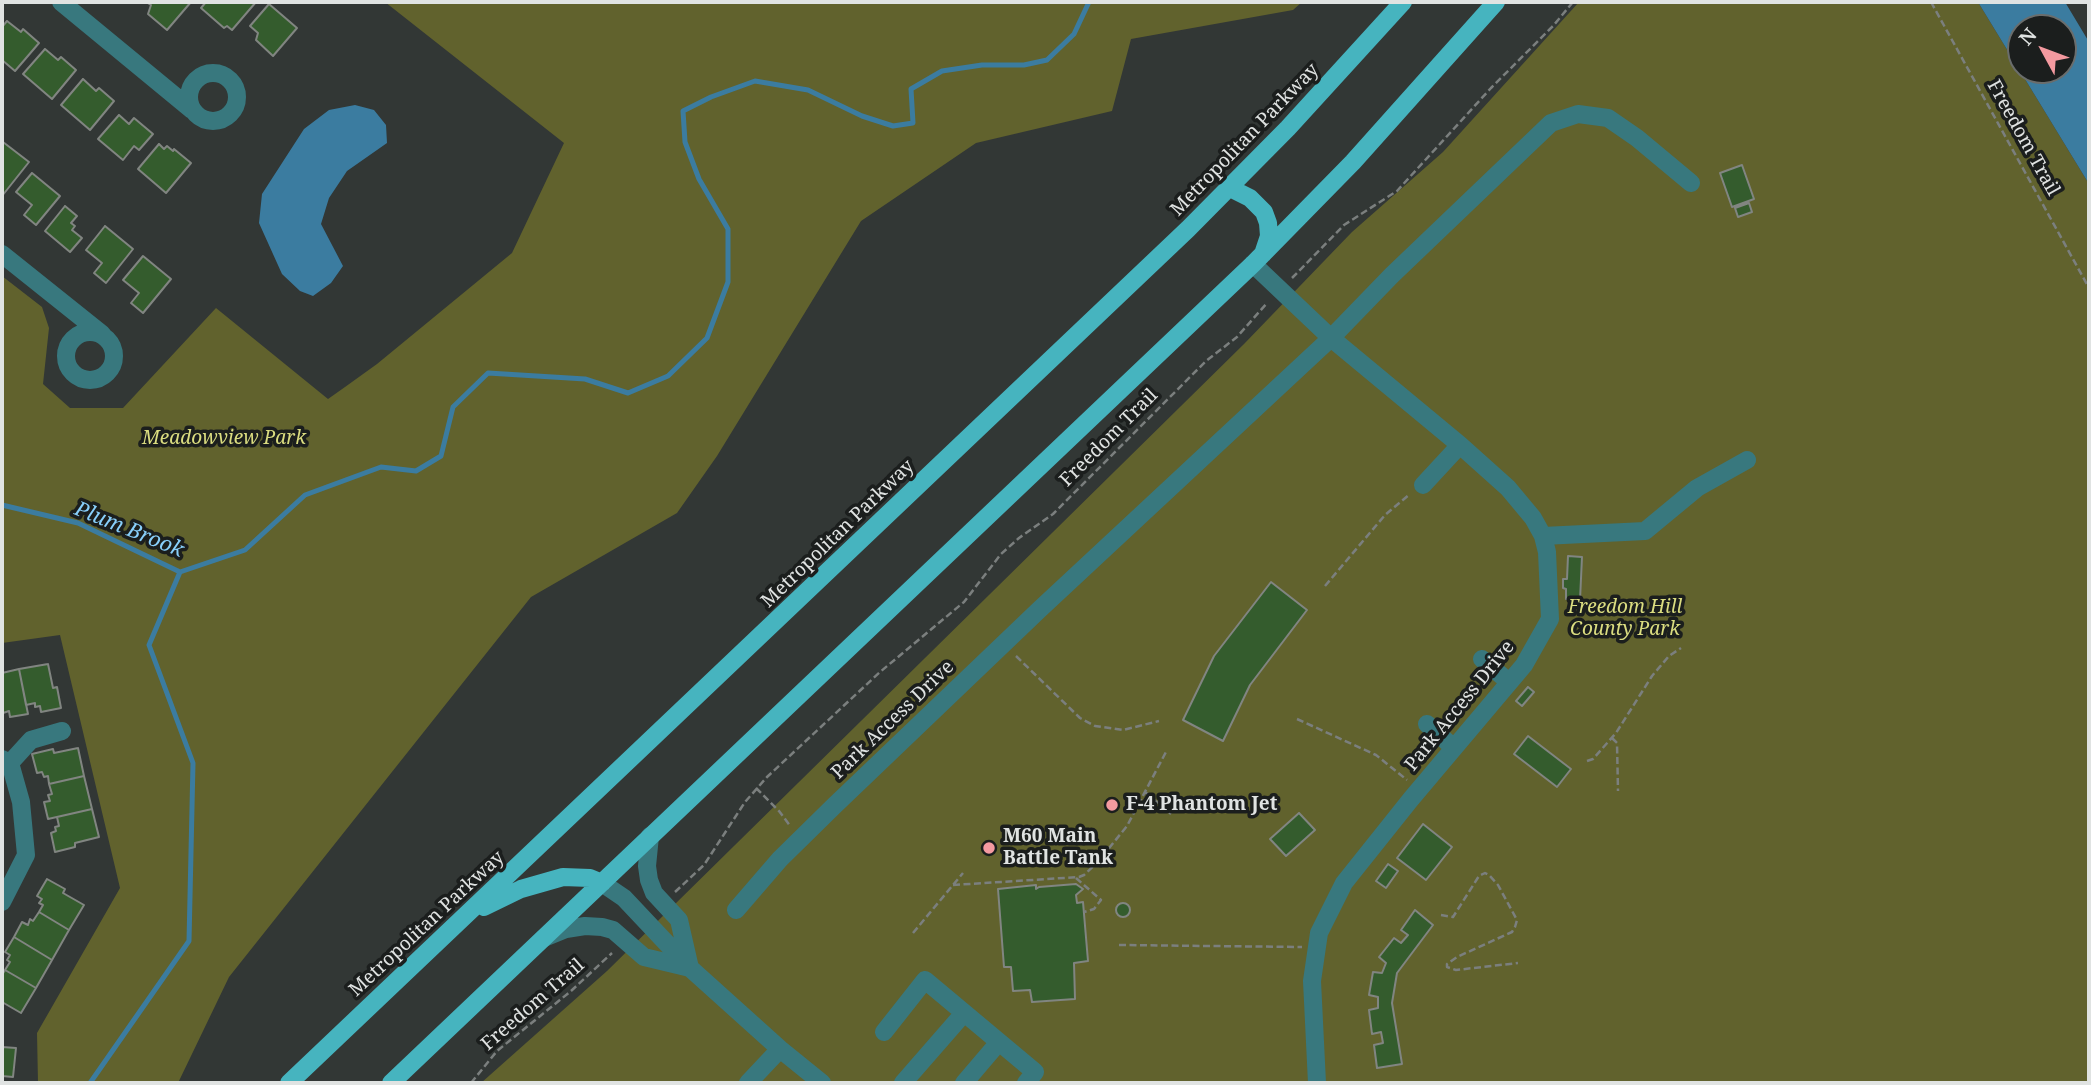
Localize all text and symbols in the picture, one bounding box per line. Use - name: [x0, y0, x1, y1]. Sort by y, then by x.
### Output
- north arrow: [2007, 14, 2077, 84]
- text: N: [2013, 22, 2042, 51]
- street label: Metropolitan Parkway: [1166, 59, 1324, 221]
- street label: Freedom Trail: [1982, 76, 2064, 200]
- street label: Freedom Trail: [1055, 384, 1163, 492]
- park label: Meadowview Park: [142, 428, 306, 450]
- street label: Metropolitan Parkway: [757, 455, 919, 613]
- water label: Plum Brook: [71, 497, 187, 563]
- park label: Freedom Hill County Park: [1568, 597, 1682, 641]
- street label: Park Access Drive: [1400, 636, 1520, 776]
- street label: Park Access Drive: [827, 656, 959, 784]
- place label: F-4 Phantom Jet: [1126, 794, 1277, 816]
- marker: F-4 Phantom Jet: [1104, 797, 1120, 813]
- place label: M60 Main Battle Tank: [1003, 826, 1113, 870]
- marker: M60 Main Battle Tank: [981, 840, 997, 856]
- street label: Metropolitan Parkway: [345, 846, 509, 1002]
- street label: Freedom Trail: [477, 954, 589, 1056]

